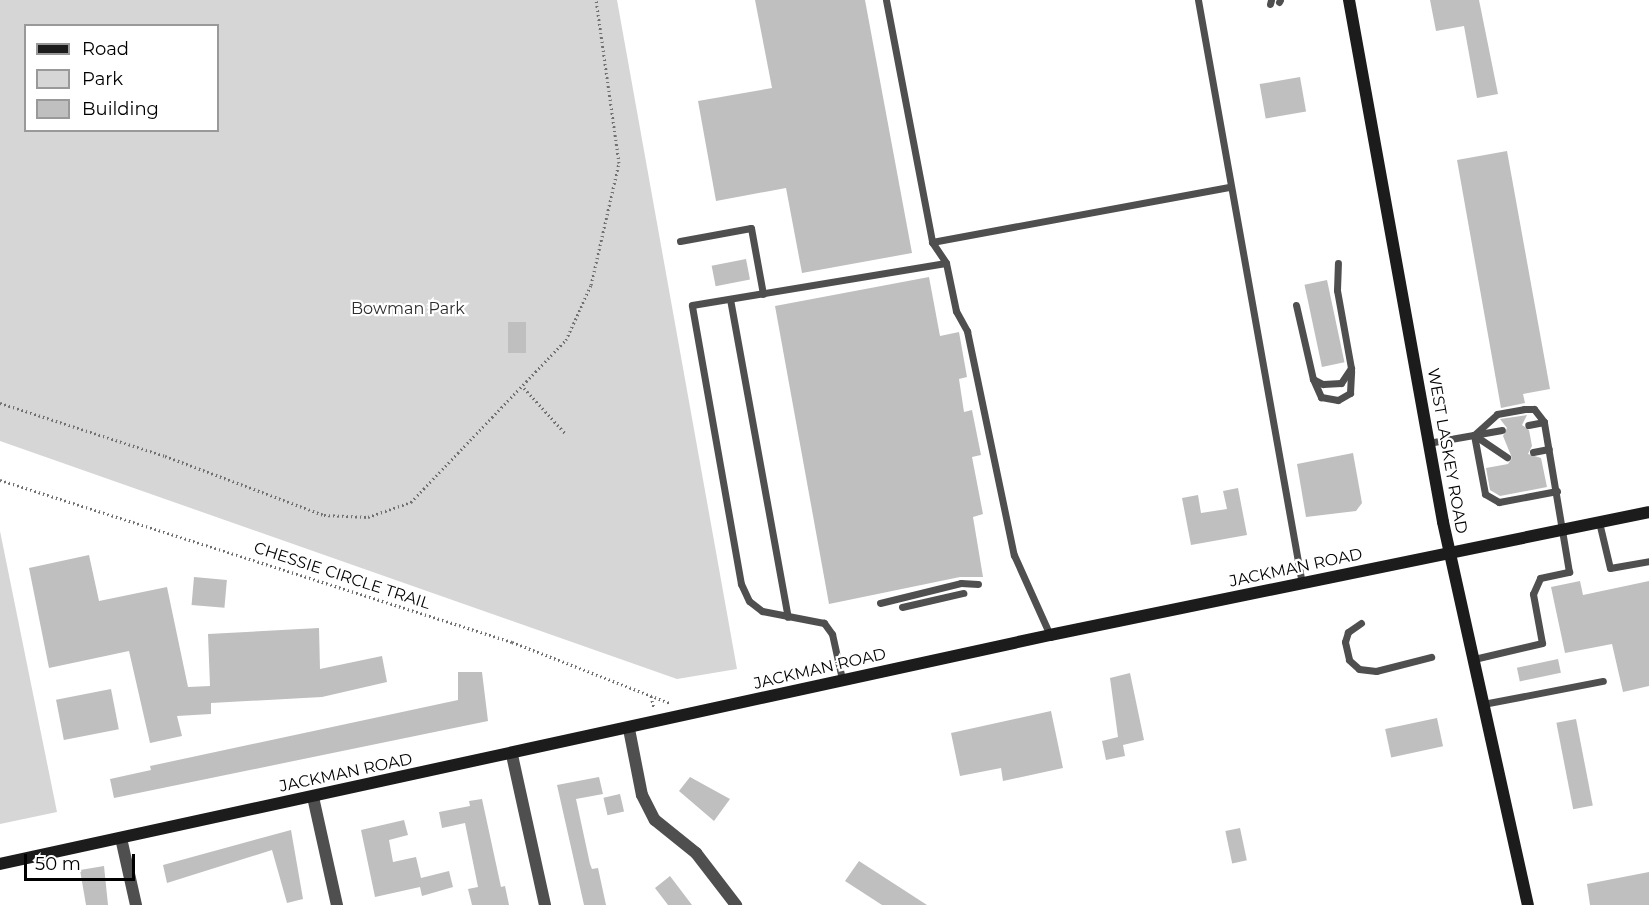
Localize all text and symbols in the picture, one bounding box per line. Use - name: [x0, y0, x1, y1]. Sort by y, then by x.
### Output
- legend: [24, 24, 219, 132]
- text: Road: [82, 38, 129, 60]
- text: Park: [82, 68, 123, 90]
- text: Building: [82, 98, 159, 120]
- park label: Bowman Park: [351, 299, 465, 319]
- street label: WEST LASKEY ROAD: [1423, 367, 1471, 535]
- street label: CHESSIE CIRCLE TRAIL: [251, 538, 433, 614]
- street label: JACKMAN ROAD: [1228, 545, 1364, 591]
- street label: JACKMAN ROAD: [752, 644, 888, 694]
- street label: JACKMAN ROAD: [278, 750, 414, 796]
- scale bar: [27, 842, 138, 880]
- text: 50 m: [35, 853, 81, 875]

